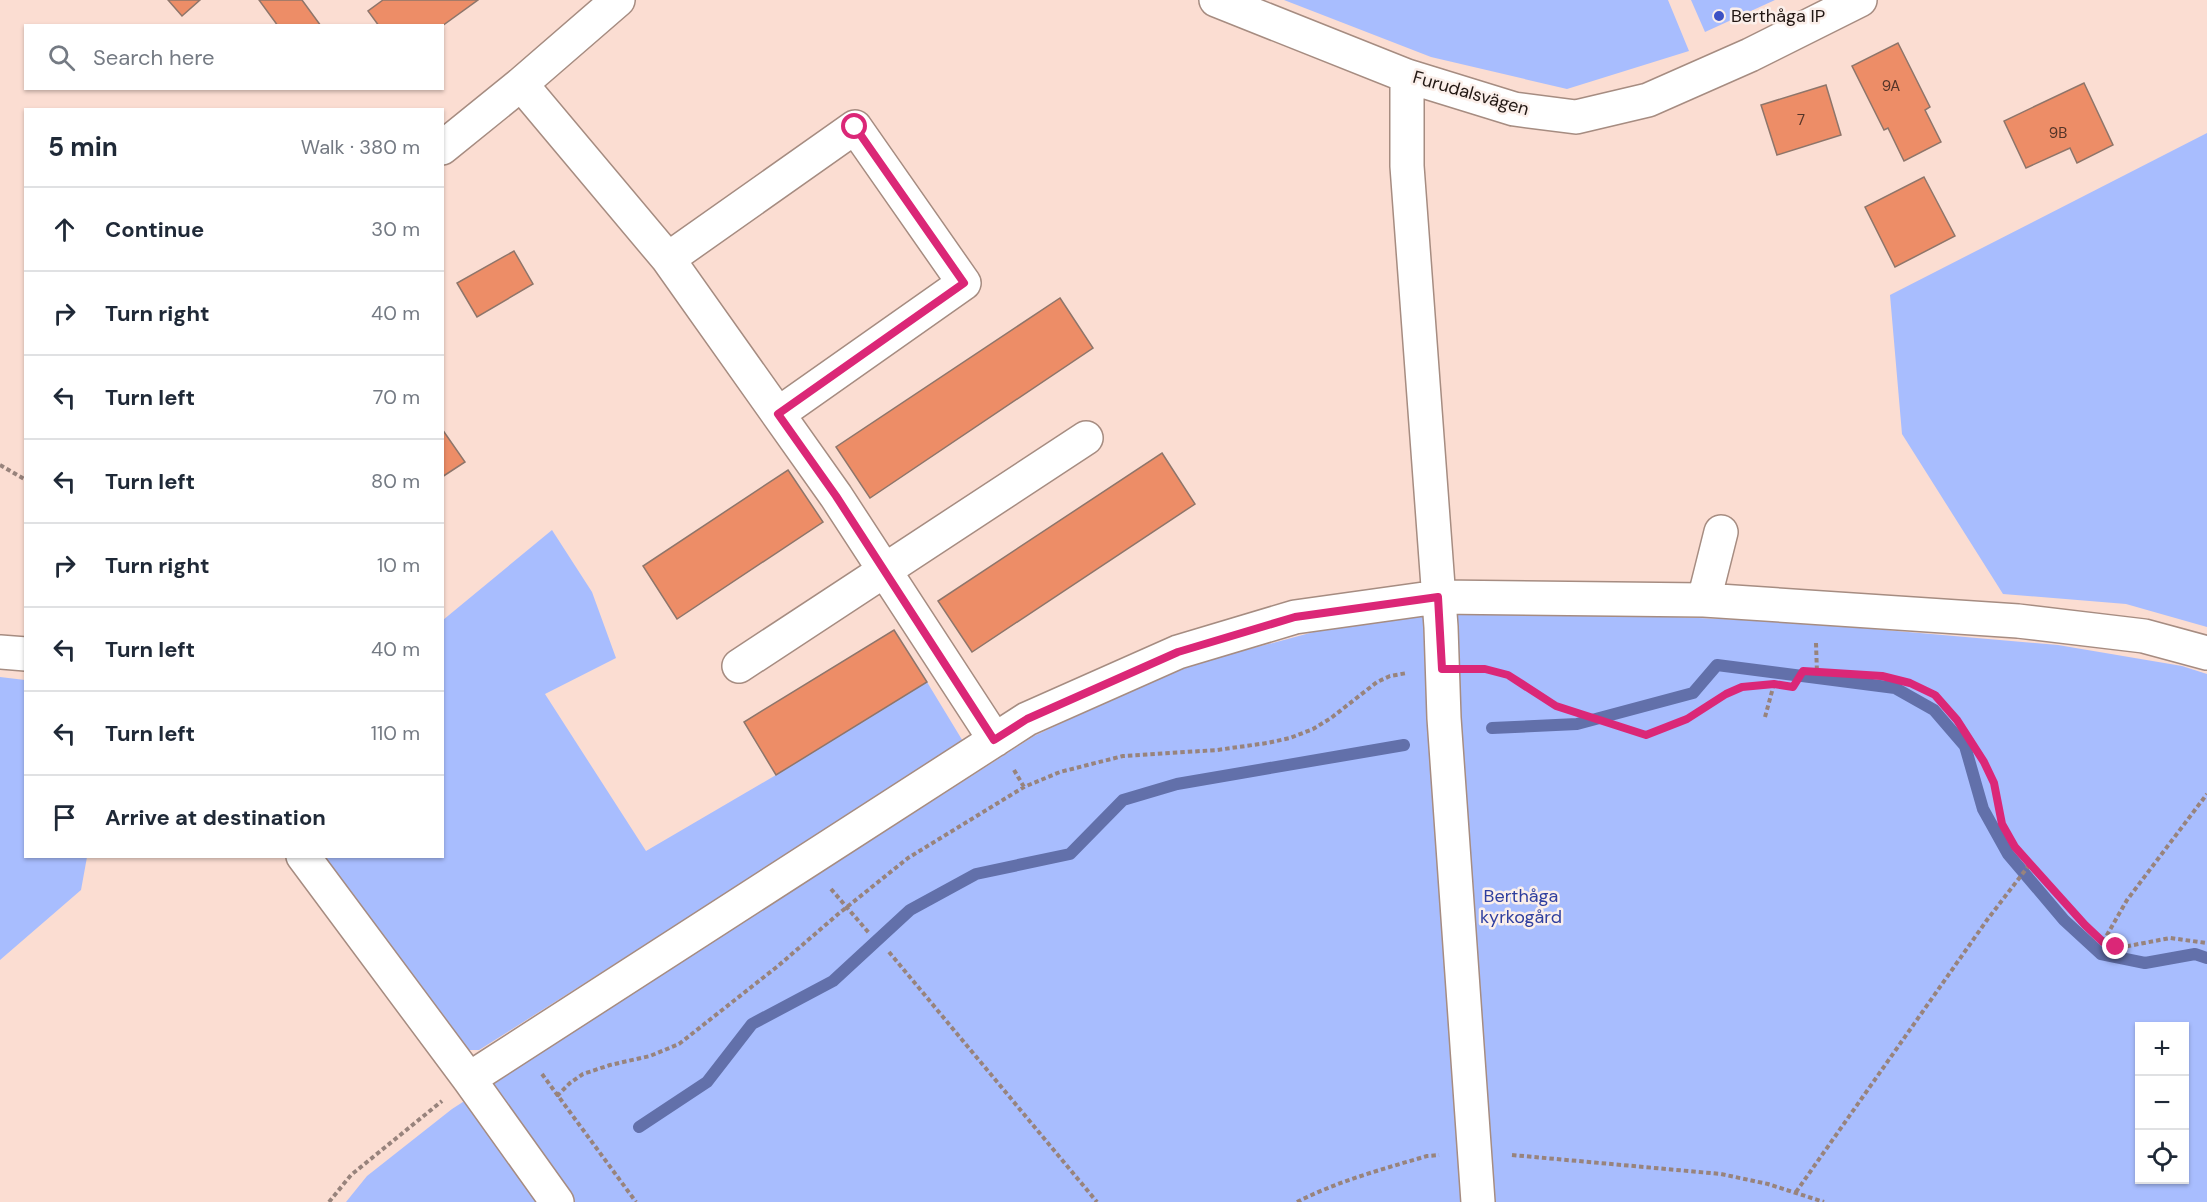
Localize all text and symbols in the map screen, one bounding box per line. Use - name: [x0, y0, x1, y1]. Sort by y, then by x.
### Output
- place label: Berthåga IP: [1731, 4, 1825, 28]
- marker: Berthåga IP: [1712, 9, 1726, 23]
- search box: [24, 24, 444, 90]
- icon: search: [45, 41, 78, 74]
- text: Search here: [93, 43, 214, 72]
- street label: Furudalsvägen: [1410, 65, 1532, 121]
- house number: 9A: [1882, 76, 1900, 96]
- house number: 7: [1797, 110, 1805, 130]
- route start: [841, 113, 867, 139]
- house number: 9B: [2049, 123, 2067, 143]
- text: 5 min: [48, 130, 118, 164]
- text: Walk · 380 m: [301, 134, 420, 160]
- icon: ahead: [48, 213, 81, 246]
- text: Continue: [105, 215, 204, 244]
- text: 30 m: [371, 216, 420, 242]
- icon: right: [48, 297, 81, 330]
- text: Turn right: [105, 299, 210, 328]
- text: 40 m: [371, 300, 420, 326]
- icon: left: [48, 381, 81, 414]
- text: Turn left: [105, 383, 195, 412]
- text: 70 m: [373, 384, 420, 410]
- icon: left: [48, 465, 81, 498]
- text: Turn left: [105, 467, 195, 496]
- text: 80 m: [371, 468, 420, 494]
- icon: right: [48, 549, 81, 582]
- text: Turn right: [105, 551, 210, 580]
- text: 10 m: [377, 552, 420, 578]
- icon: left: [48, 633, 81, 666]
- text: Turn left: [105, 635, 195, 664]
- text: 40 m: [371, 636, 420, 662]
- icon: left: [48, 717, 81, 750]
- text: Turn left: [105, 719, 195, 748]
- text: 110 m: [371, 720, 420, 746]
- icon: arrive: [48, 801, 81, 834]
- text: Arrive at destination: [105, 803, 326, 832]
- park label: Berthåga kyrkogård: [1480, 884, 1562, 929]
- route end: [2102, 933, 2128, 959]
- map controls: [2135, 1022, 2189, 1184]
- button: +: [2135, 1022, 2189, 1076]
- button: −: [2135, 1076, 2189, 1130]
- button: locate: [2135, 1130, 2189, 1184]

